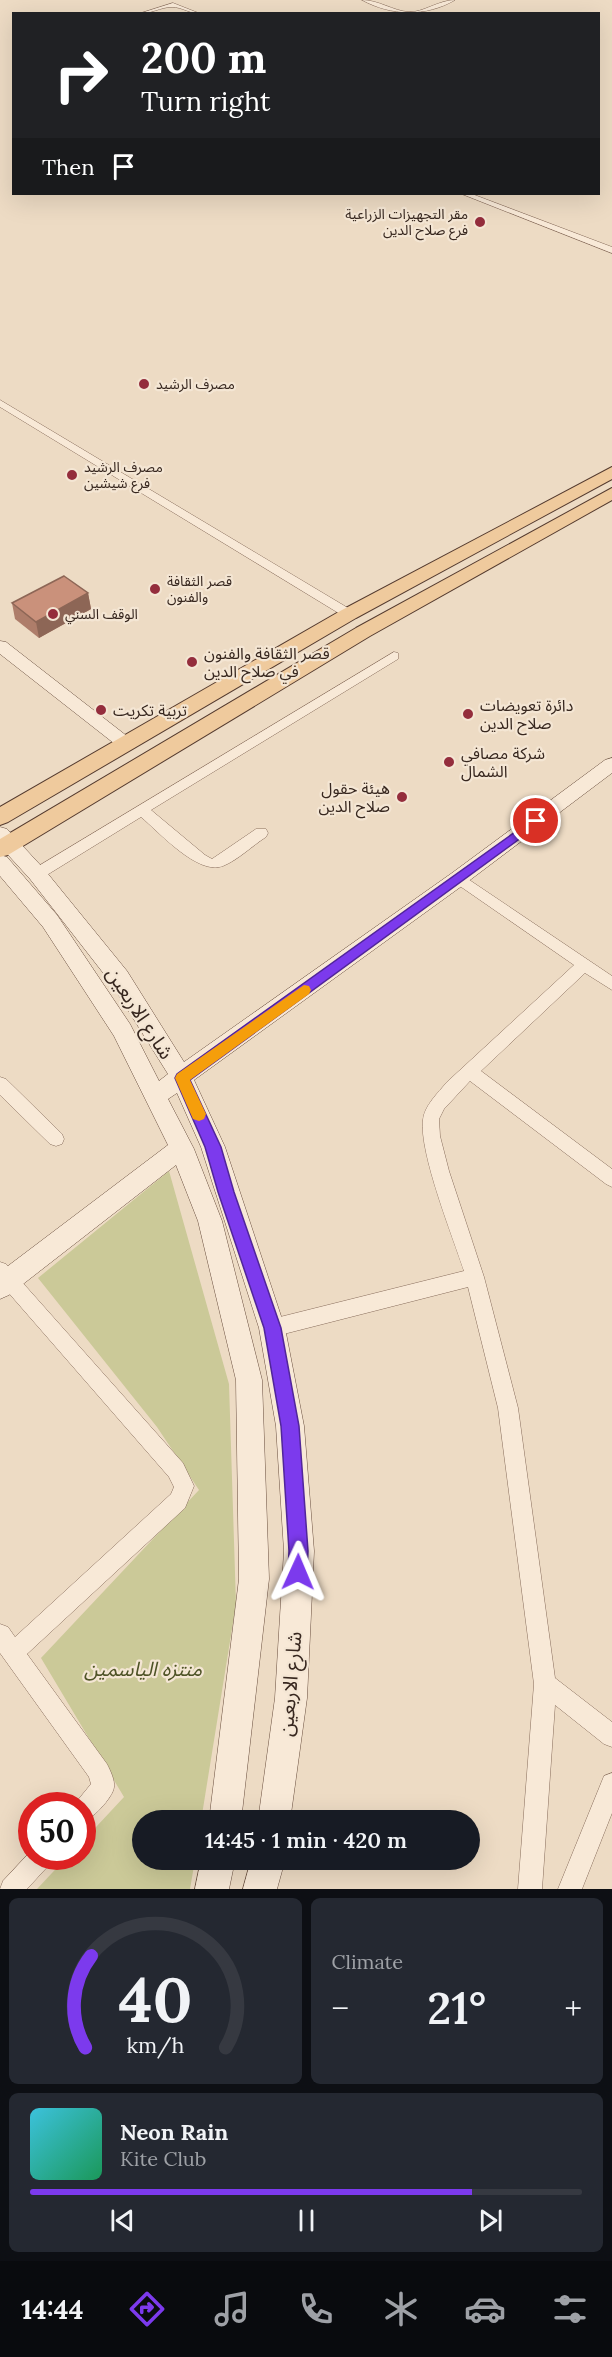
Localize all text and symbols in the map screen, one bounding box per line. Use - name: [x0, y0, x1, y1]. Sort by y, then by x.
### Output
- text: 200 m: [141, 31, 267, 85]
- icon: right: [42, 36, 120, 114]
- text: Turn right: [141, 84, 270, 118]
- icon: arrive: [107, 150, 140, 183]
- text: Then: [42, 153, 95, 181]
- place label: مقر التجهيزات الزراعية فرع صلاح الدين: [345, 205, 468, 241]
- marker: مقر التجهيزات الزراعية فرع صلاح الدين: [473, 215, 487, 229]
- place label: مصرف الرشيد: [156, 375, 235, 393]
- marker: مصرف الرشيد: [137, 377, 151, 391]
- place label: مصرف الرشيد فرع شيشين: [84, 458, 163, 494]
- marker: مصرف الرشيد فرع شيشين: [65, 468, 79, 482]
- place label: قصر الثقافة والفنون: [167, 572, 232, 606]
- marker: قصر الثقافة والفنون: [148, 582, 162, 596]
- place label: الوقف السني: [65, 605, 138, 625]
- marker: الوقف السني: [46, 607, 60, 621]
- place label: قصر الثقافة والفنون في صلاح الدين: [204, 643, 330, 684]
- marker: قصر الثقافة والفنون في صلاح الدين: [185, 655, 199, 669]
- place label: دائرة تعويضات صلاح الدين: [480, 695, 573, 736]
- place label: تربية تكريت: [113, 700, 187, 720]
- marker: تربية تكريت: [94, 703, 108, 717]
- marker: دائرة تعويضات صلاح الدين: [461, 707, 475, 721]
- place label: شركة مصافي الشمال: [461, 743, 545, 782]
- marker: شركة مصافي الشمال: [442, 755, 456, 769]
- place label: هيئة حقول صلاح الدين: [319, 778, 390, 819]
- marker: هيئة حقول صلاح الدين: [395, 790, 409, 804]
- pin: [510, 795, 561, 846]
- icon: arrive: [519, 804, 552, 837]
- street label: شارع الاربعين: [99, 962, 180, 1065]
- position arrow: [266, 1540, 330, 1604]
- street label: شارع الاربعين: [272, 1630, 310, 1738]
- park label: منتزه الياسمين: [84, 1656, 202, 1681]
- speed limit sign: 50: [18, 1792, 96, 1870]
- text: 14:45 · 1 min · 420 m: [205, 1826, 407, 1854]
- text: Climate: [332, 1949, 403, 1974]
- text: 40: [118, 1959, 192, 2039]
- text: 21°: [427, 1979, 486, 2036]
- text: −: [332, 1987, 349, 2029]
- text: +: [564, 1987, 582, 2029]
- text: km/h: [126, 2031, 184, 2059]
- text: Neon Rain: [120, 2118, 228, 2146]
- text: Kite Club: [120, 2146, 206, 2171]
- icon: previous: [106, 2204, 139, 2237]
- icon: pause: [290, 2204, 323, 2237]
- icon: next: [474, 2204, 507, 2237]
- icon: directions: [126, 2288, 168, 2330]
- icon: music: [211, 2288, 253, 2330]
- icon: phone: [295, 2288, 337, 2330]
- icon: climate: [380, 2288, 422, 2330]
- icon: car: [464, 2288, 506, 2330]
- icon: filters: [549, 2288, 591, 2330]
- text: 14:44: [21, 2292, 84, 2326]

